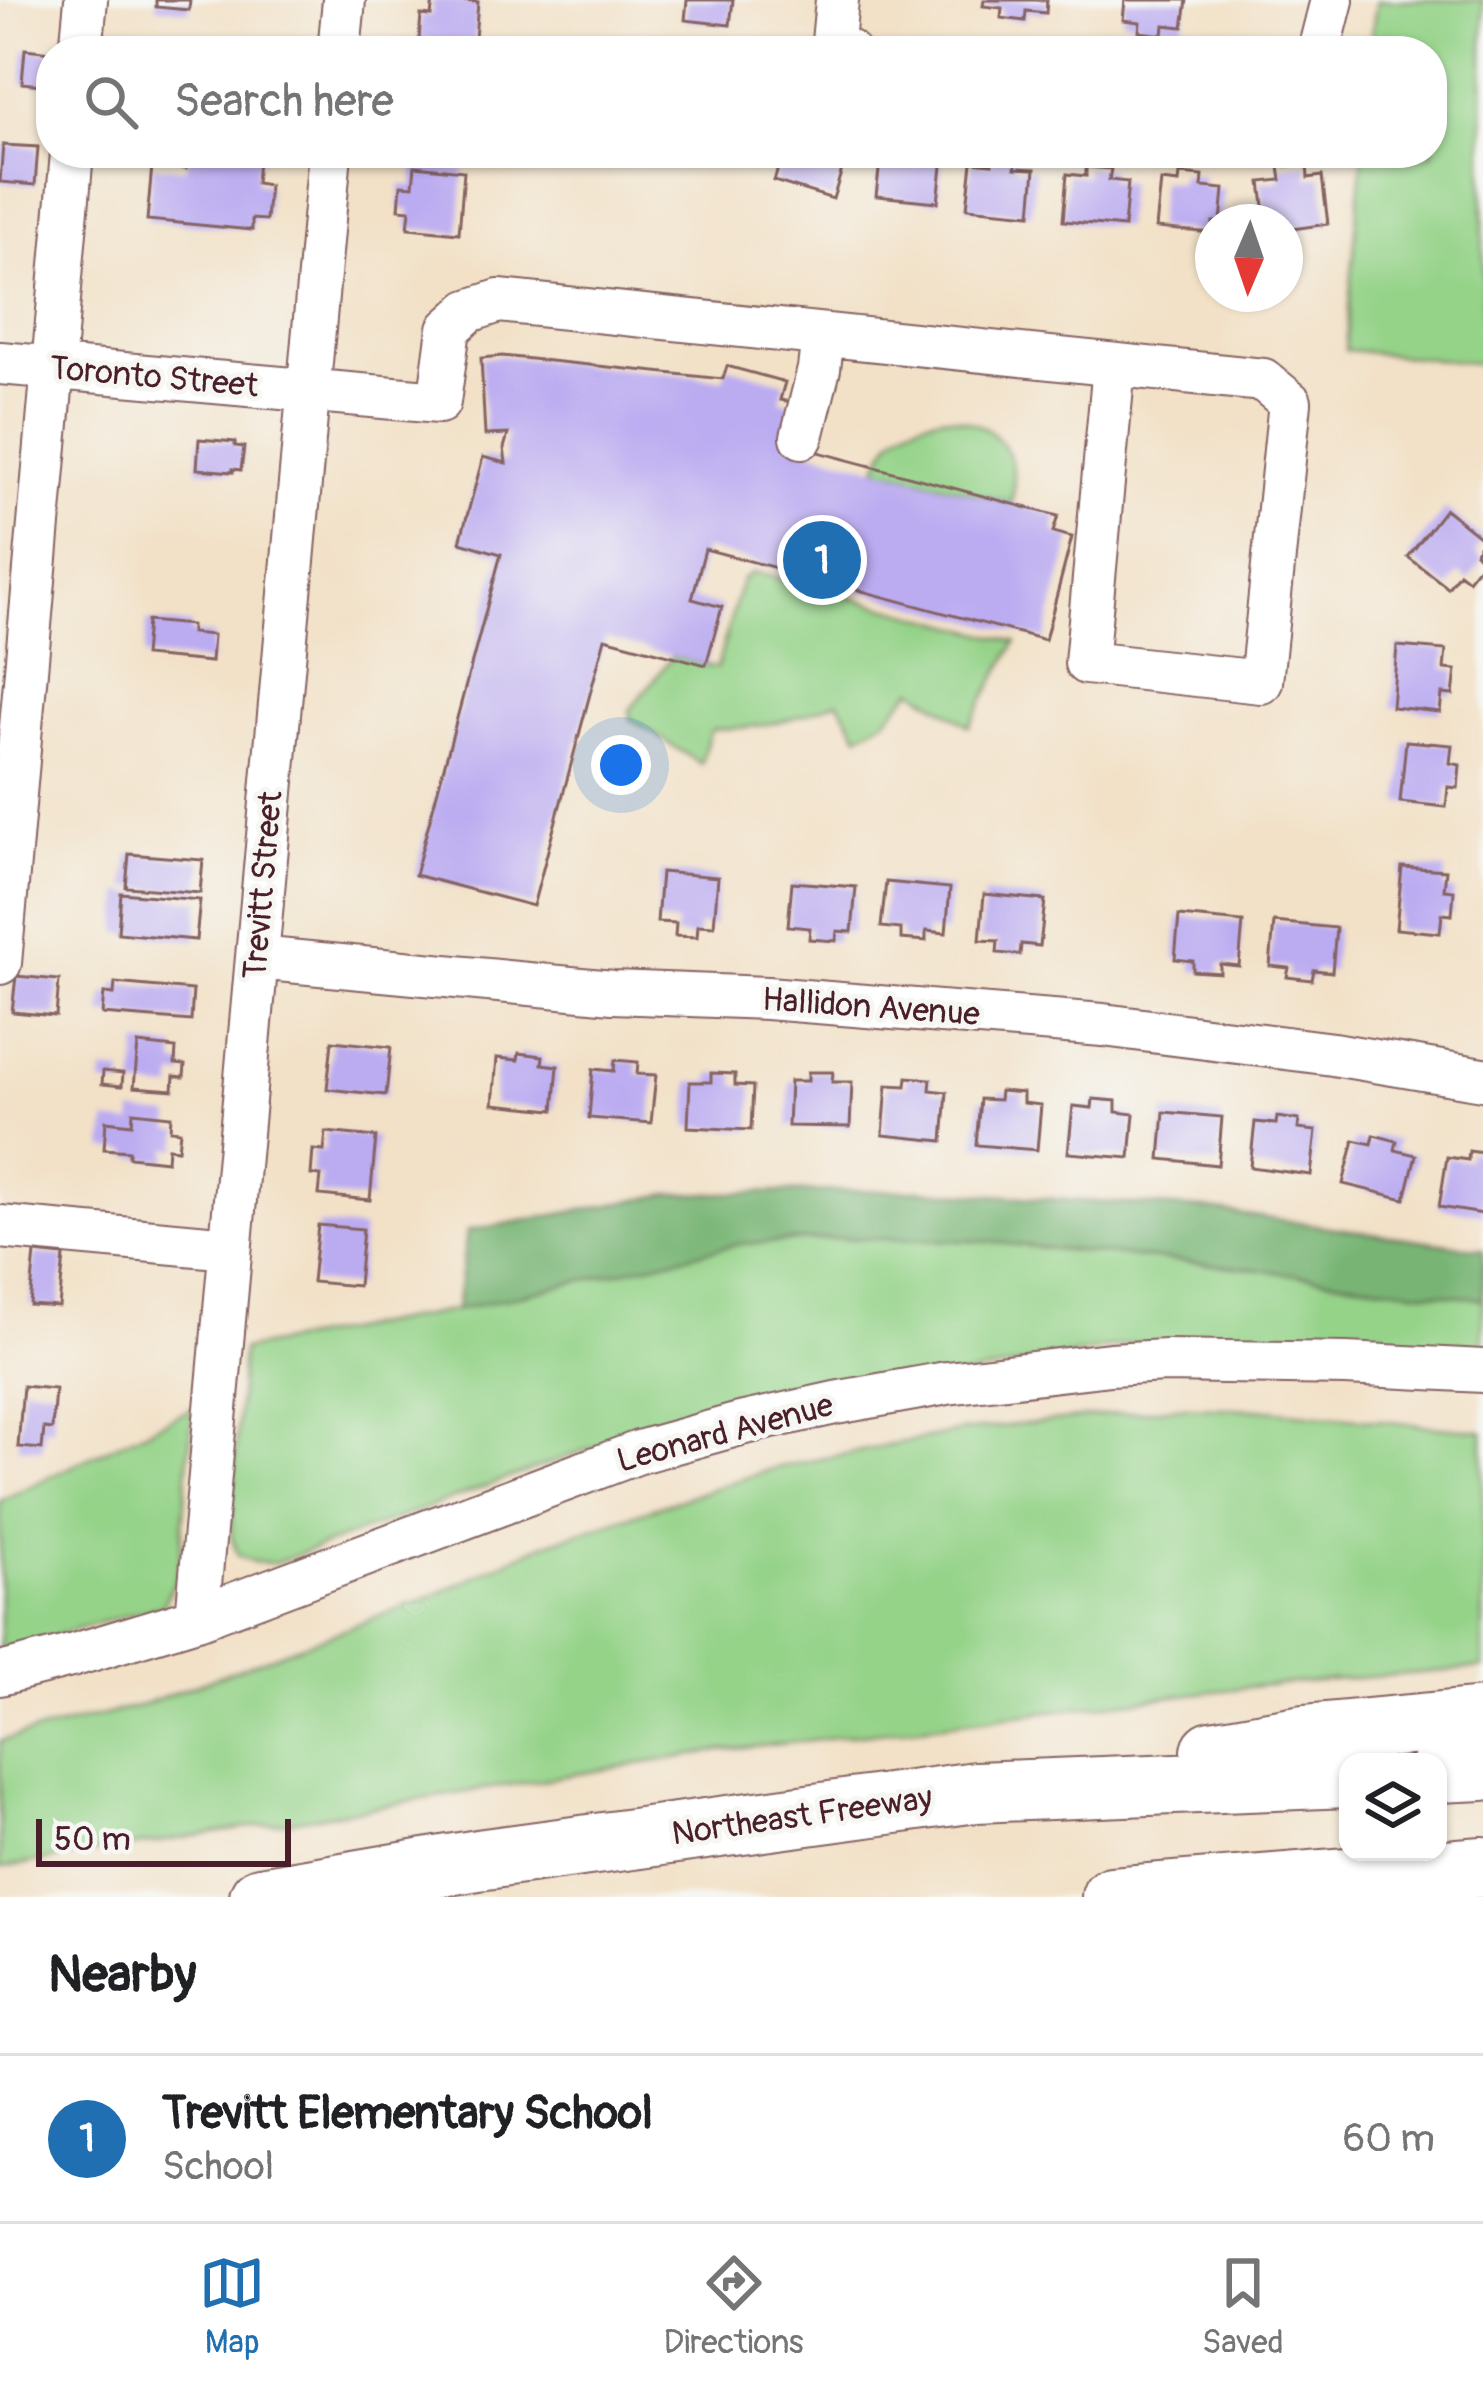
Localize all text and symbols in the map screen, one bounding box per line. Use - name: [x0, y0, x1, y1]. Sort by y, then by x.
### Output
- search box: [36, 36, 1447, 168]
- icon: search: [78, 69, 144, 135]
- text: Search here: [174, 74, 394, 130]
- north arrow: [1195, 204, 1303, 312]
- street label: Toronto Street: [48, 347, 261, 407]
- pin: 1: [783, 515, 861, 605]
- your location: [591, 735, 651, 795]
- street label: Trevitt Street: [234, 789, 292, 981]
- street label: Hallidon Avenue: [761, 979, 981, 1035]
- street label: Leonard Avenue: [612, 1384, 838, 1482]
- map controls: [1339, 1753, 1447, 1861]
- button: layers: [1339, 1753, 1447, 1861]
- street label: Northeast Freeway: [669, 1777, 935, 1855]
- scale bar: [36, 1813, 291, 1866]
- text: 50 m: [54, 1819, 131, 1860]
- text: Nearby: [48, 1943, 196, 2007]
- text: Trevitt Elementary School: [162, 2086, 653, 2142]
- text: 1: [79, 2114, 95, 2163]
- text: 60 m: [1343, 2114, 1435, 2163]
- text: School: [162, 2142, 274, 2191]
- tab: Map: [199, 2250, 265, 2363]
- tab: Directions: [664, 2250, 804, 2363]
- tab: Saved: [1202, 2250, 1284, 2363]

